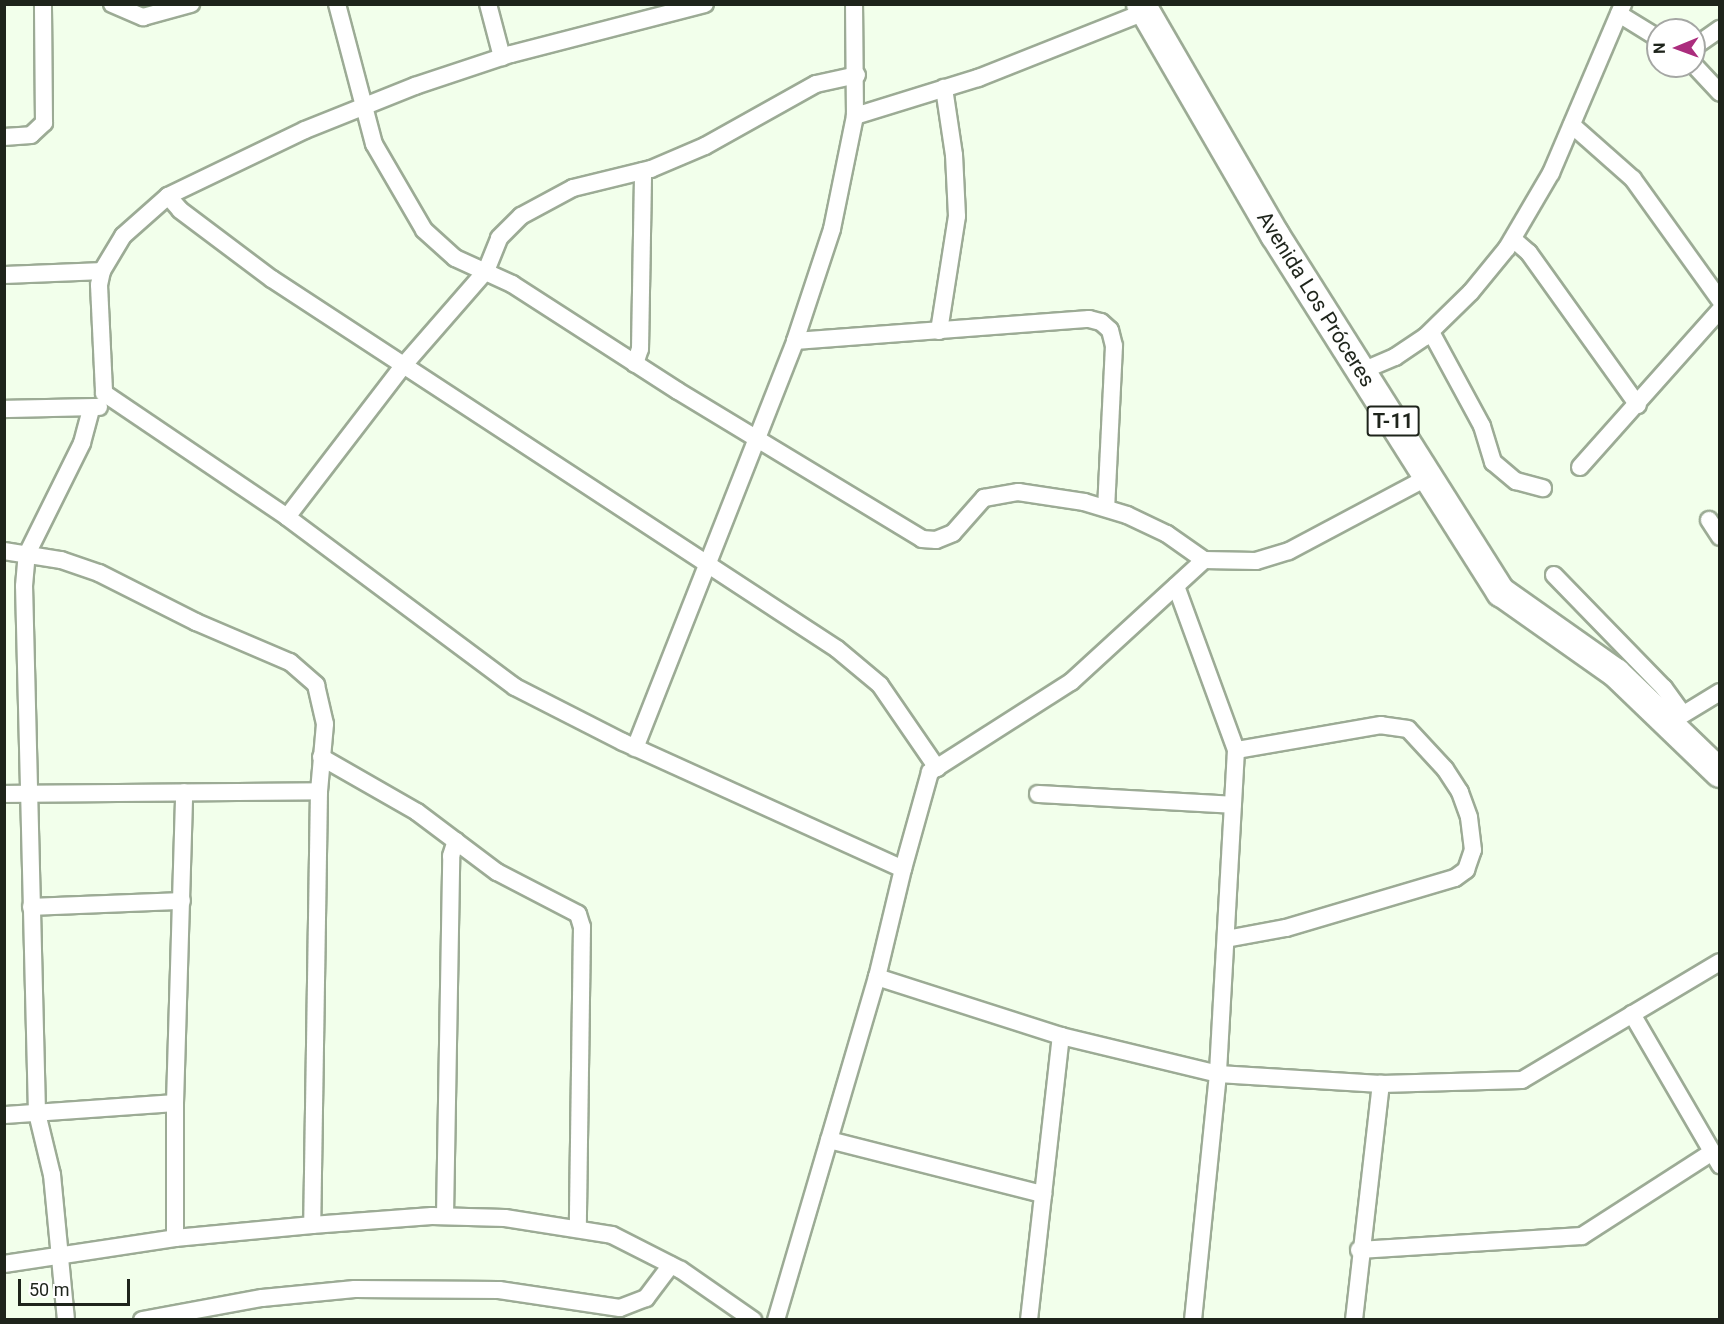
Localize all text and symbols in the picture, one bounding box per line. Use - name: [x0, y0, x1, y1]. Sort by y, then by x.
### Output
- north arrow: [1646, 18, 1706, 78]
- text: N: [1650, 42, 1669, 54]
- street label: Avenida Los Próceres: [1252, 207, 1380, 391]
- road number: T-11: [1366, 404, 1420, 438]
- scale bar: [21, 1267, 134, 1305]
- text: 50 m: [29, 1279, 69, 1300]

